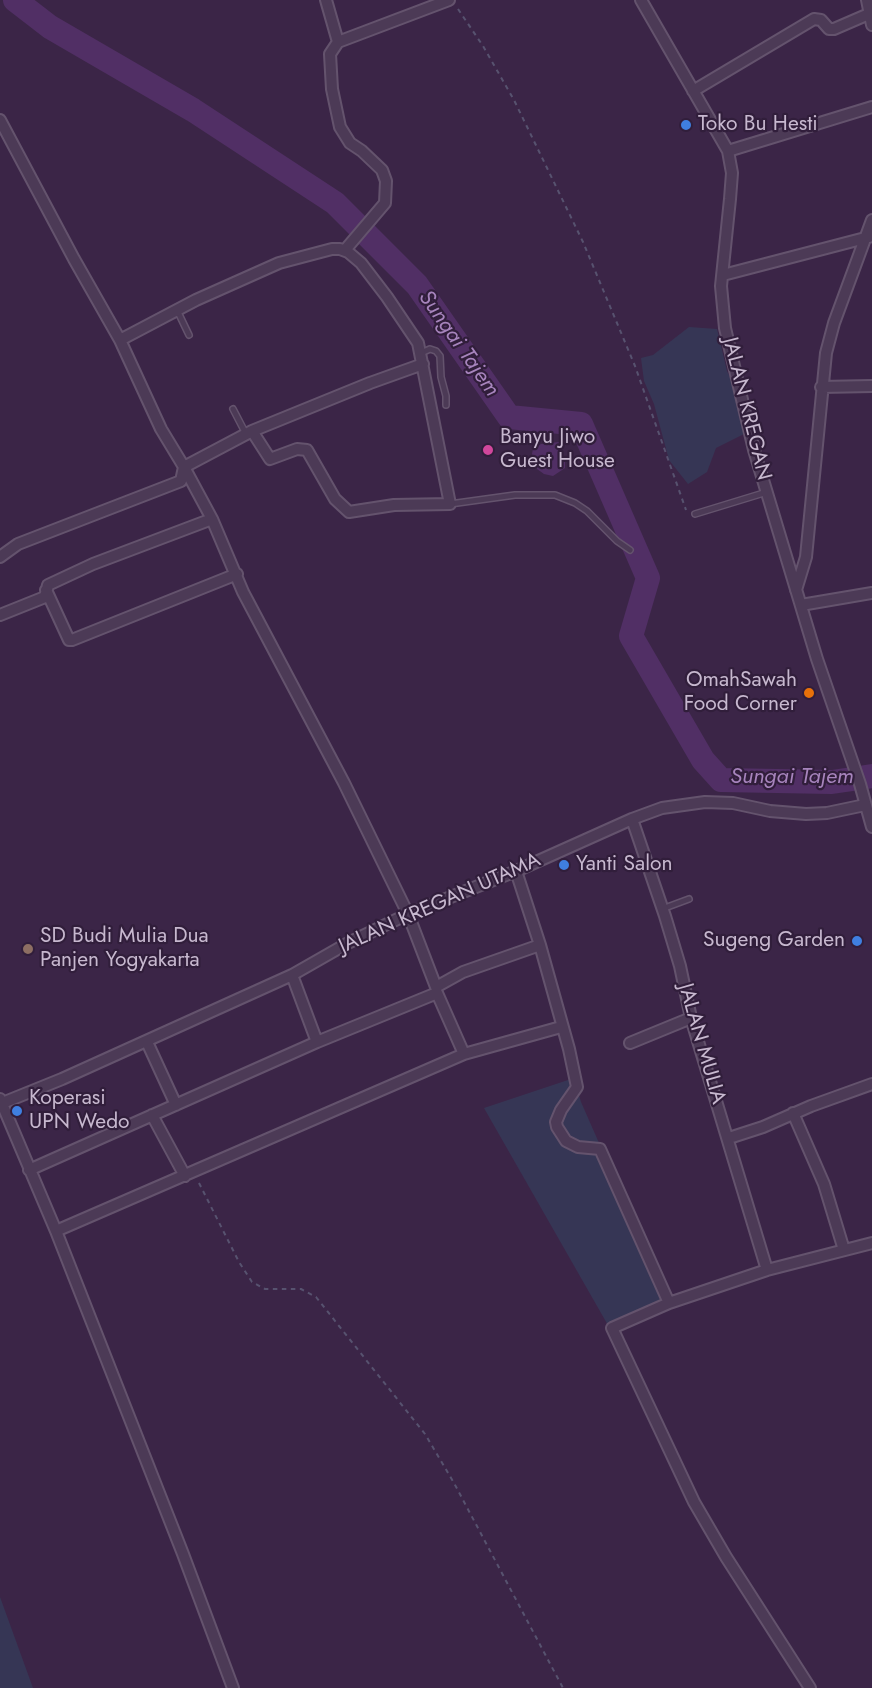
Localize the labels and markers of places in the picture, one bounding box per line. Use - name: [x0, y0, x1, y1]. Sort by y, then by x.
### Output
- place label: Toko Bu Hesti: [698, 112, 818, 138]
- marker: Toko Bu Hesti: [679, 118, 693, 132]
- place label: Banyu Jiwo Guest House: [500, 425, 615, 475]
- marker: Banyu Jiwo Guest House: [481, 443, 495, 457]
- place label: OmahSawah Food Corner: [684, 668, 797, 718]
- marker: OmahSawah Food Corner: [802, 686, 816, 700]
- place label: Yanti Salon: [576, 852, 673, 878]
- marker: Yanti Salon: [557, 858, 571, 872]
- place label: SD Budi Mulia Dua Panjen Yogyakarta: [40, 924, 209, 974]
- place label: Sugeng Garden: [703, 928, 845, 954]
- marker: Sugeng Garden: [850, 934, 864, 948]
- marker: SD Budi Mulia Dua Panjen Yogyakarta: [21, 942, 35, 956]
- place label: Koperasi UPN Wedo: [29, 1086, 130, 1136]
- marker: Koperasi UPN Wedo: [10, 1104, 24, 1118]

